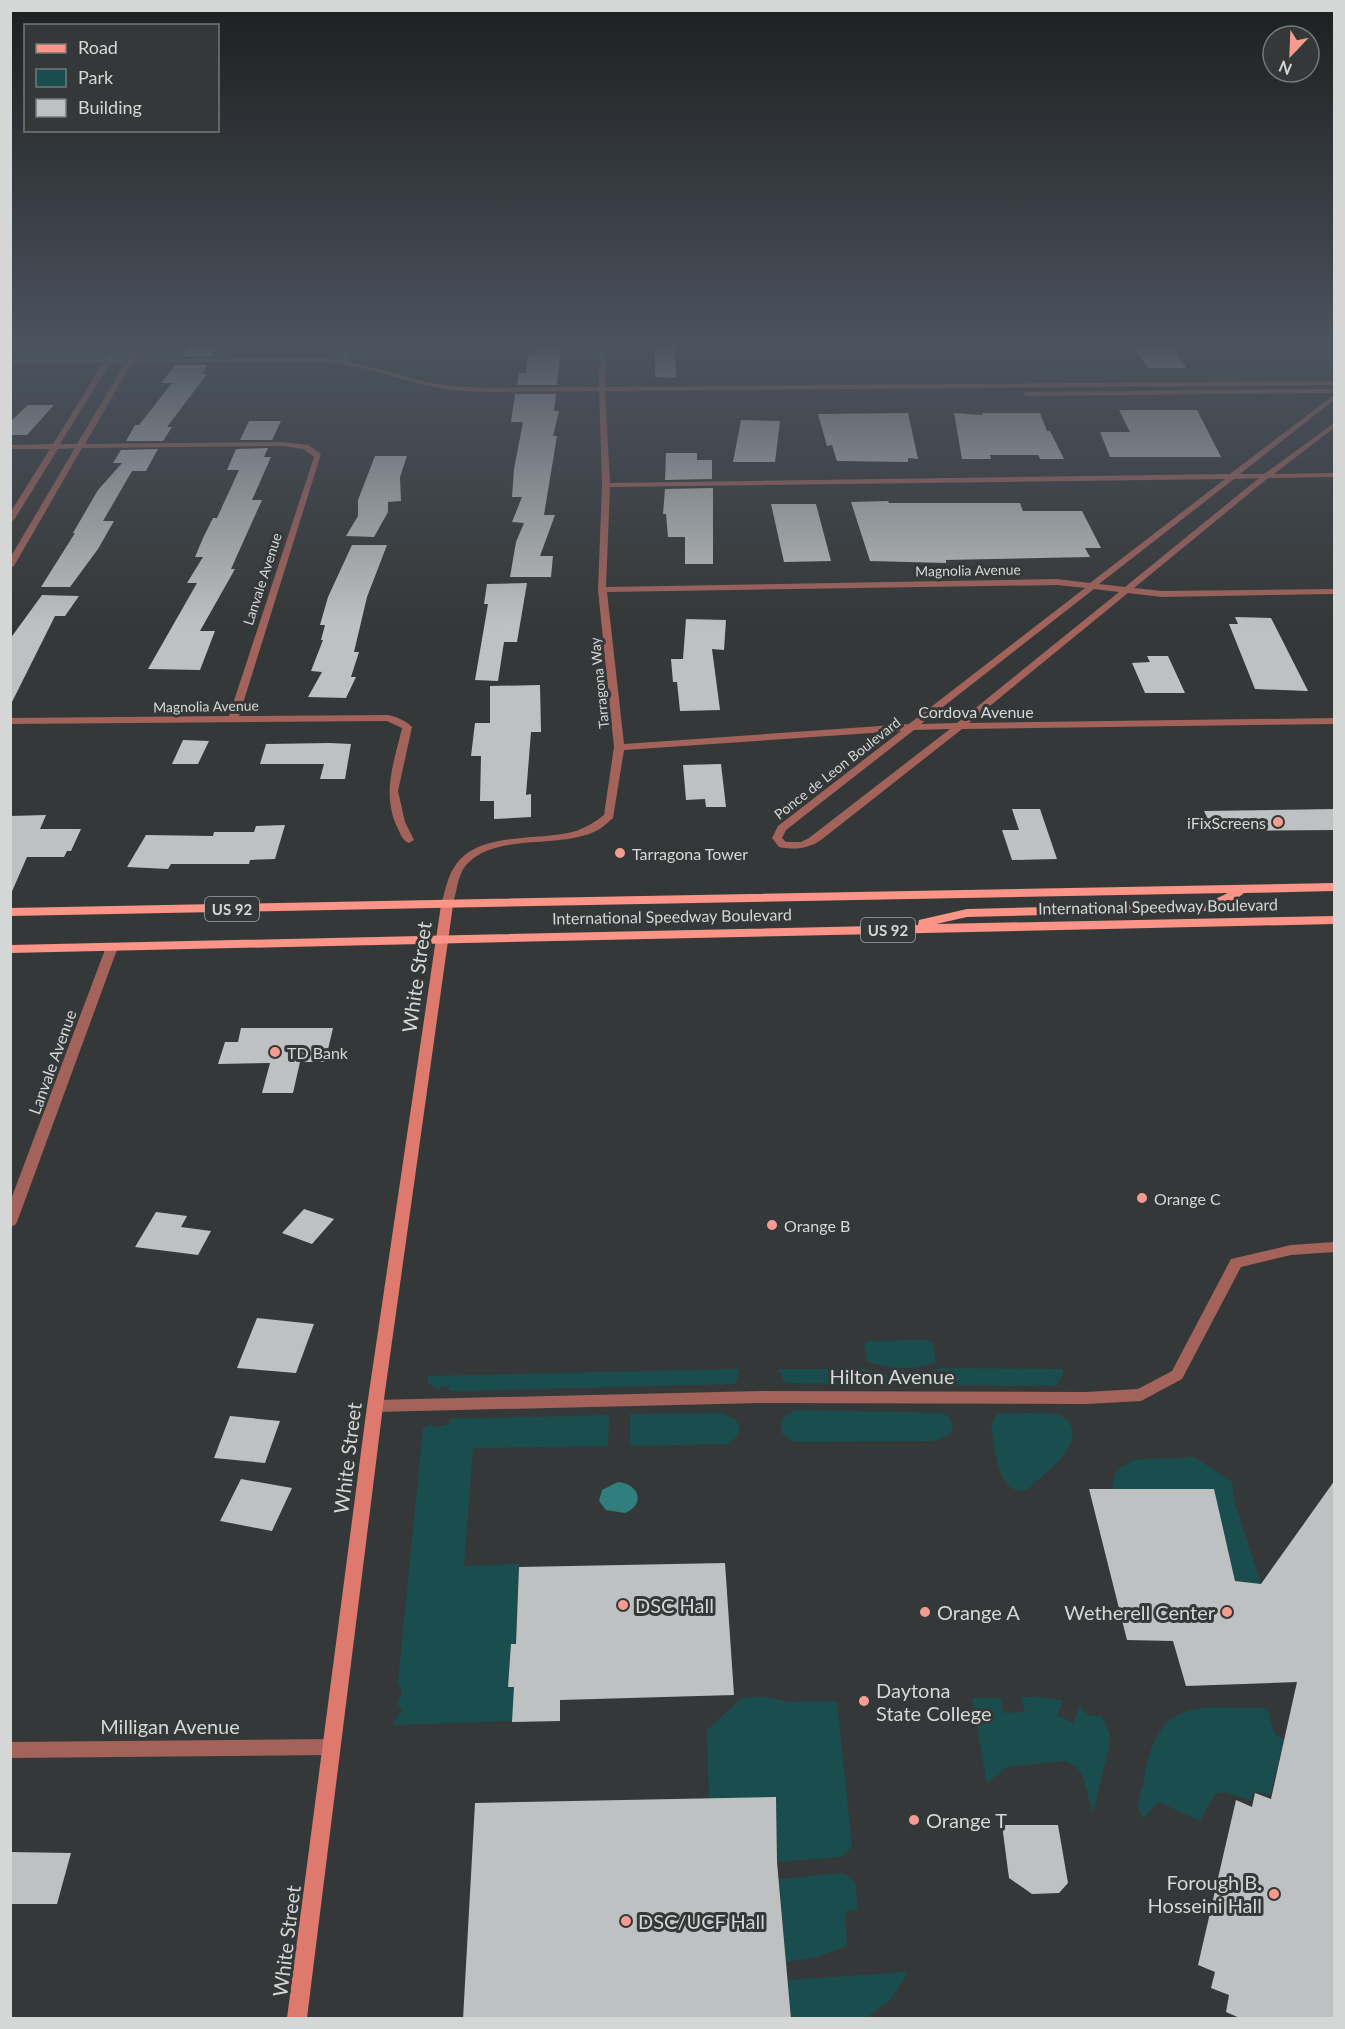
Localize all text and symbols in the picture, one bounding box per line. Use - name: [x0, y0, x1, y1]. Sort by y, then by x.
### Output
- legend: [24, 24, 219, 132]
- north arrow: [1261, 24, 1321, 84]
- text: Road: [78, 36, 118, 58]
- text: N: [1276, 57, 1294, 79]
- text: Park: [78, 66, 114, 88]
- text: Building: [78, 96, 142, 118]
- street label: Lanvale Avenue: [239, 531, 285, 627]
- street label: Magnolia Avenue: [915, 561, 1021, 579]
- street label: Tarragona Way: [586, 636, 612, 729]
- street label: Magnolia Avenue: [153, 697, 259, 715]
- street label: Cordova Avenue: [918, 702, 1034, 721]
- street label: Ponce de Leon Boulevard: [771, 713, 903, 823]
- place label: iFixScreens: [1187, 813, 1266, 832]
- marker: iFixScreens: [1271, 815, 1285, 829]
- place label: Tarragona Tower: [632, 844, 748, 863]
- marker: Tarragona Tower: [613, 846, 627, 860]
- street label: International Speedway Boulevard: [1038, 894, 1278, 918]
- road number: US 92: [205, 897, 259, 921]
- street label: International Speedway Boulevard: [552, 904, 792, 928]
- road number: US 92: [861, 918, 915, 942]
- street label: White Street: [396, 920, 436, 1034]
- street label: Lanvale Avenue: [24, 1007, 80, 1117]
- place label: TD Bank: [287, 1043, 349, 1062]
- marker: TD Bank: [268, 1045, 282, 1059]
- place label: Orange C: [1154, 1189, 1221, 1208]
- marker: Orange C: [1135, 1191, 1149, 1205]
- place label: Orange B: [784, 1216, 850, 1235]
- marker: Orange B: [765, 1218, 779, 1232]
- street label: Hilton Avenue: [830, 1364, 954, 1388]
- street label: White Street: [328, 1401, 366, 1515]
- place label: DSC Hall: [635, 1593, 714, 1617]
- marker: DSC Hall: [616, 1598, 630, 1612]
- place label: Orange A: [937, 1600, 1020, 1624]
- place label: Wetherell Center: [1064, 1600, 1216, 1624]
- marker: Orange A: [918, 1605, 932, 1619]
- marker: Wetherell Center: [1220, 1605, 1234, 1619]
- place label: Daytona State College: [876, 1678, 991, 1725]
- marker: Daytona State College: [857, 1694, 871, 1708]
- street label: Milligan Avenue: [100, 1714, 240, 1738]
- place label: Orange T: [926, 1808, 1007, 1832]
- marker: Orange T: [907, 1813, 921, 1827]
- place label: Forough B. Hosseini Hall: [1148, 1870, 1262, 1917]
- street label: White Street: [267, 1884, 305, 1998]
- marker: Forough B. Hosseini Hall: [1267, 1887, 1281, 1901]
- place label: DSC/UCF Hall: [638, 1909, 765, 1933]
- marker: DSC/UCF Hall: [619, 1914, 633, 1928]

